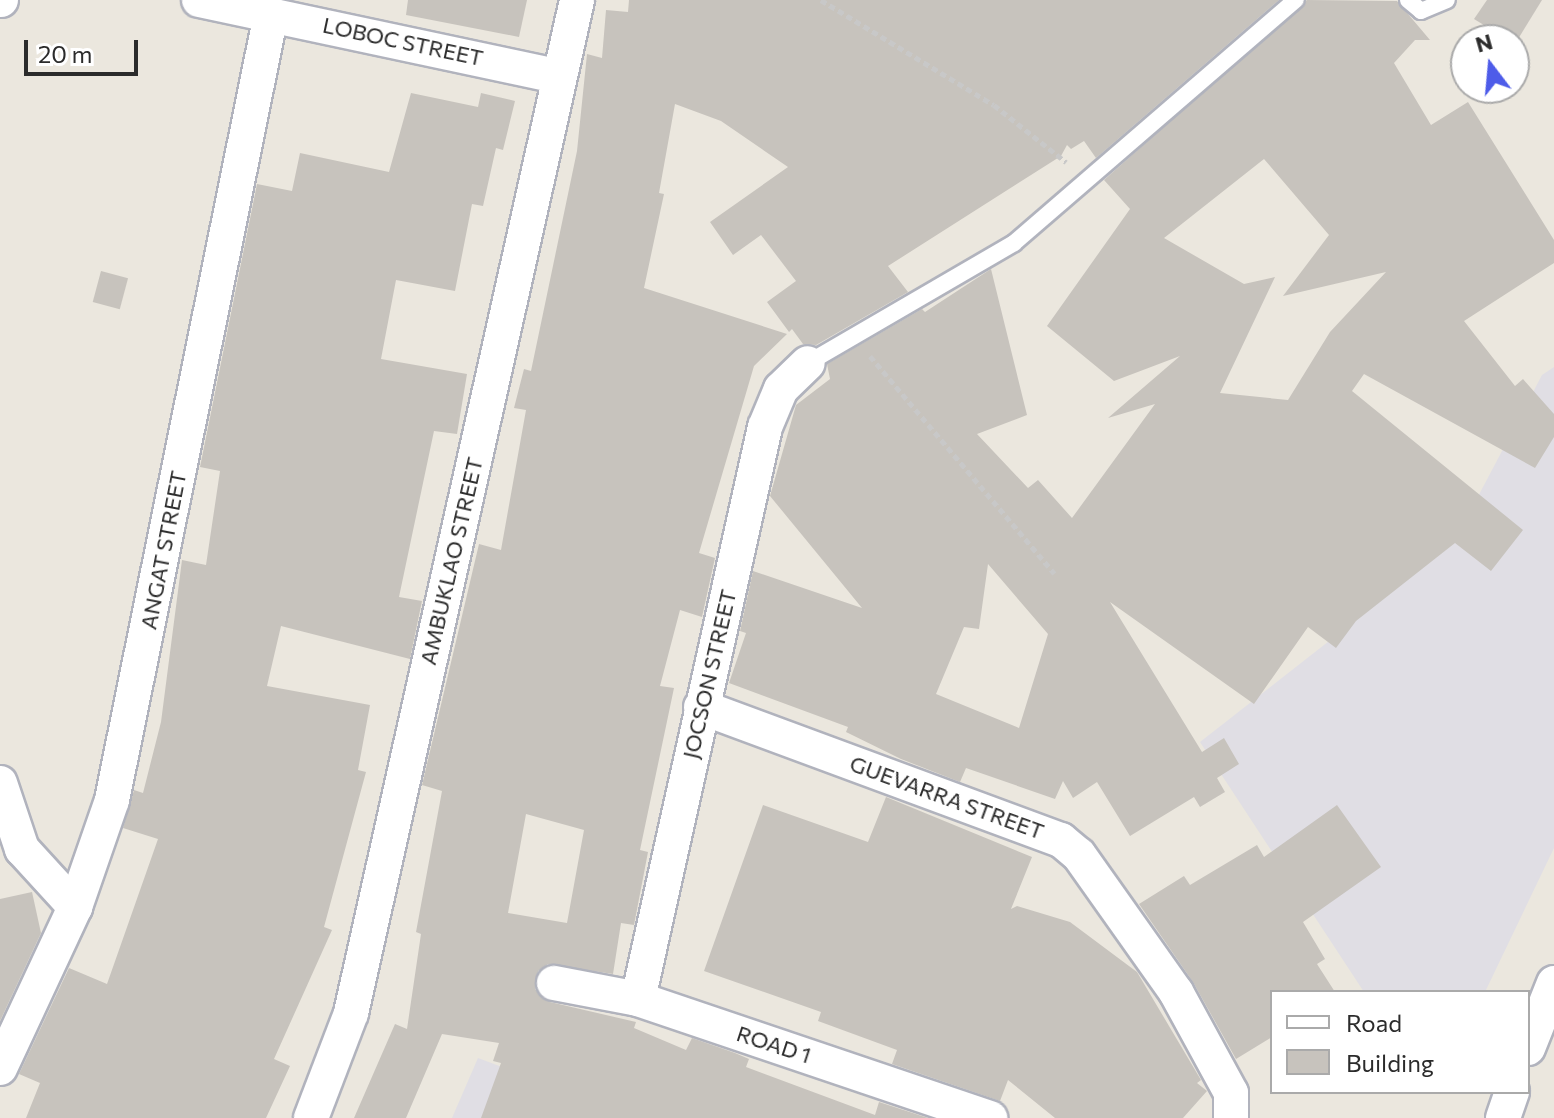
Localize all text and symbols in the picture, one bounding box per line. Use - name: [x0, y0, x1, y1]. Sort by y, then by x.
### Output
- street label: LOBOC STREET: [320, 11, 486, 71]
- scale bar: [28, 24, 142, 74]
- north arrow: [1450, 24, 1530, 104]
- text: N: [1472, 27, 1495, 58]
- text: 20 m: [38, 39, 92, 68]
- street label: AMBUKLAO STREET: [414, 455, 488, 667]
- street label: ANGAT STREET: [135, 468, 191, 632]
- street label: JOCSON STREET: [677, 587, 741, 761]
- street label: GUEVARRA STREET: [846, 750, 1048, 844]
- legend: [1270, 990, 1530, 1094]
- text: Road: [1346, 1008, 1402, 1037]
- street label: ROAD 1: [733, 1020, 815, 1068]
- text: Building: [1346, 1048, 1434, 1077]

